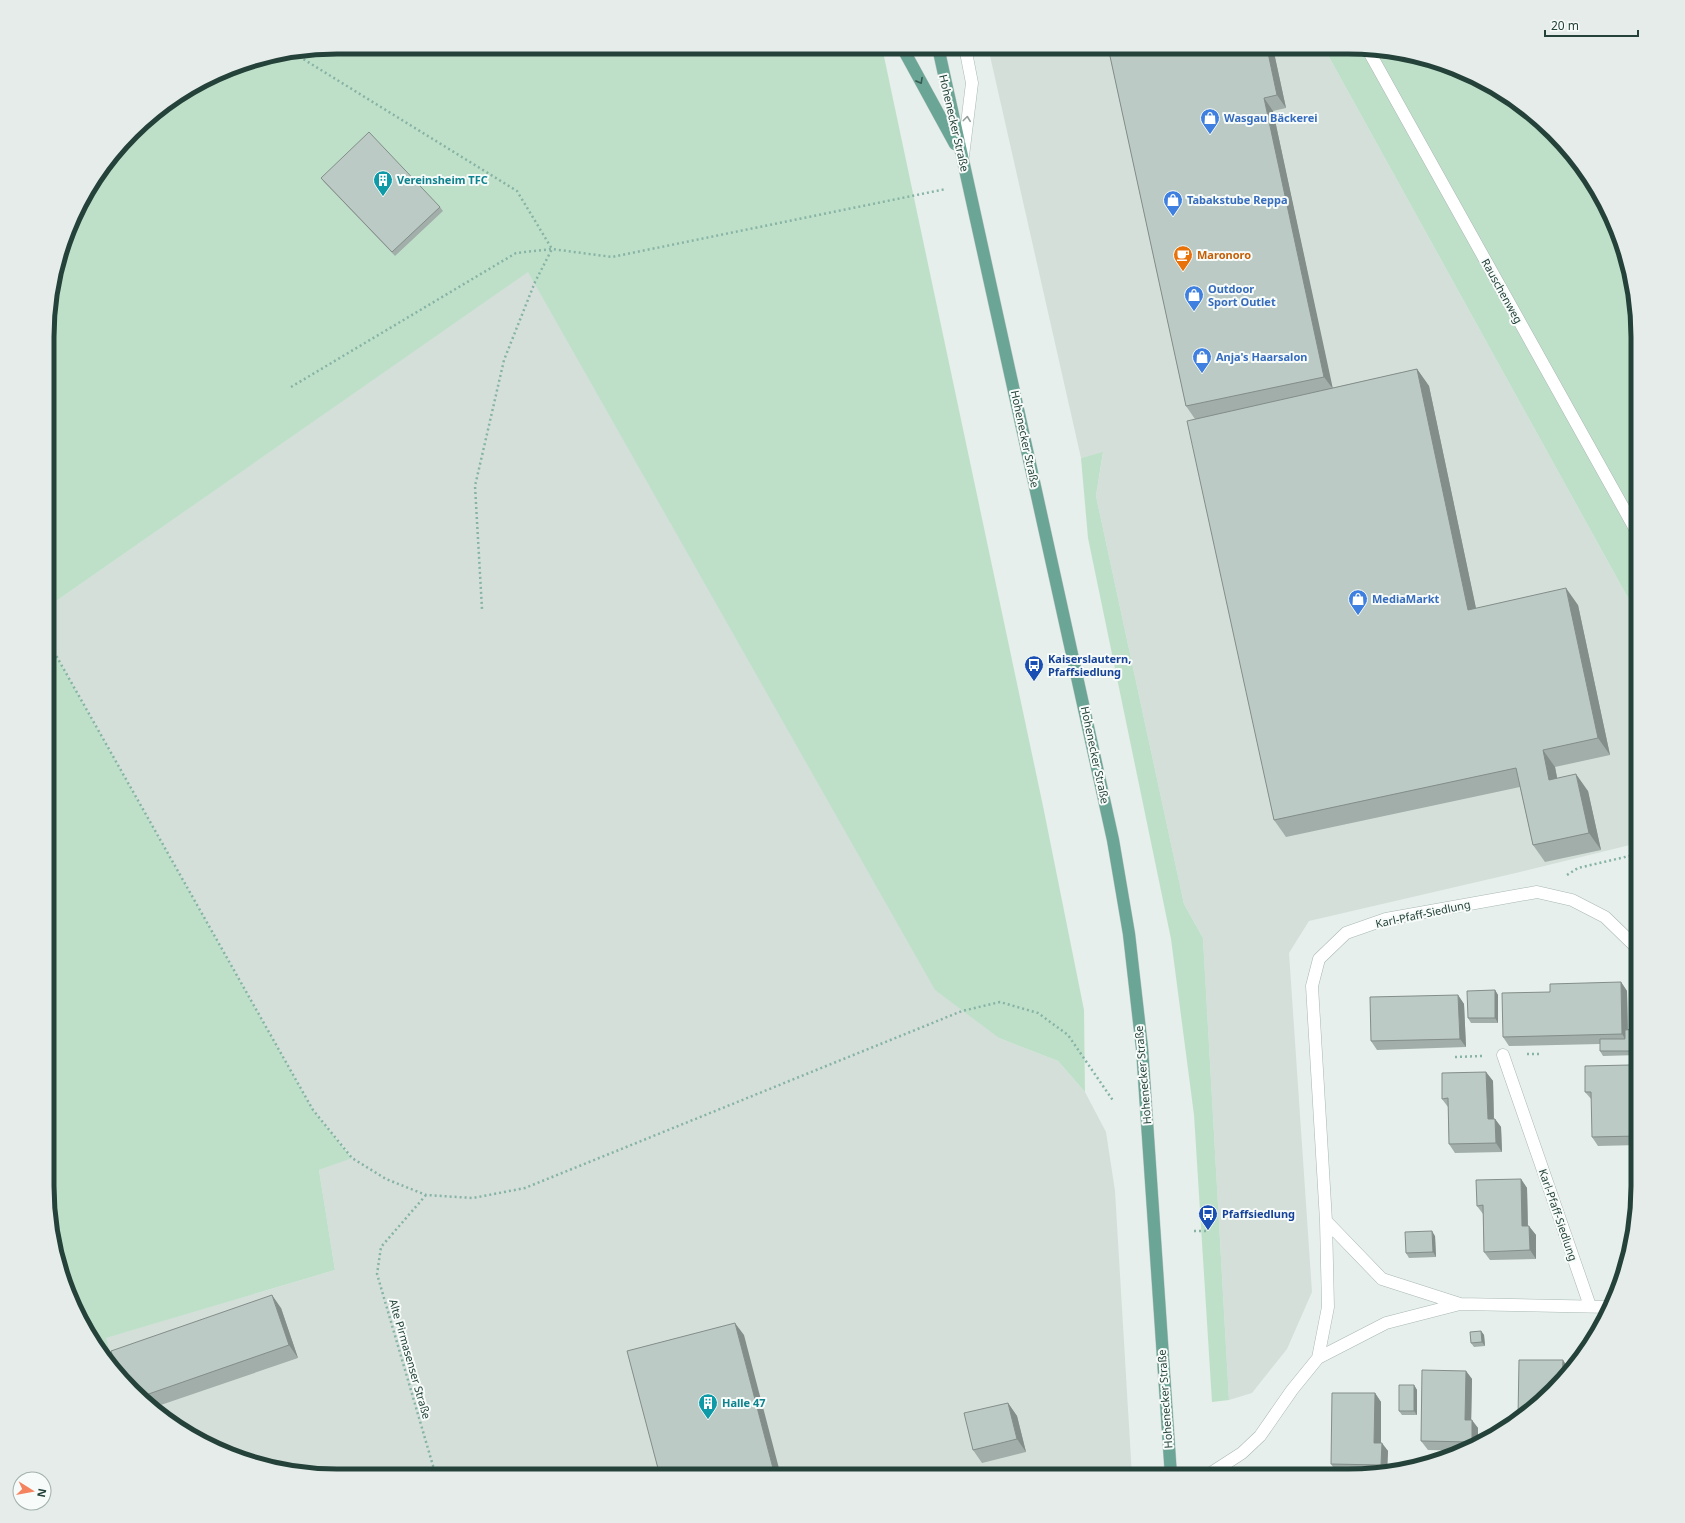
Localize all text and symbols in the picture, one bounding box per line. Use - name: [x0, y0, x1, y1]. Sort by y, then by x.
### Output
- scale bar: [1545, 12, 1638, 38]
- text: 20 m: [1551, 17, 1579, 34]
- street label: Hohenecker Straße: [936, 73, 973, 173]
- one-way arrow: [916, 77, 923, 85]
- shop icon: Wasgau Bäckerei: [1199, 107, 1221, 135]
- place label: Wasgau Bäckerei: [1224, 110, 1318, 125]
- one-way arrow: [962, 116, 971, 122]
- building icon: Vereinsheim TFC: [372, 169, 394, 197]
- place label: Vereinsheim TFC: [397, 172, 488, 187]
- shop icon: Tabakstube Reppa: [1162, 189, 1184, 217]
- place label: Tabakstube Reppa: [1187, 192, 1288, 207]
- cafe icon: Maronoro: [1172, 244, 1194, 272]
- place label: Maronoro: [1197, 247, 1251, 262]
- street label: Rauschenweg: [1478, 256, 1526, 326]
- place label: Outdoor Sport Outlet: [1208, 281, 1276, 309]
- shop icon: Outdoor Sport Outlet: [1183, 284, 1205, 312]
- shop icon: Anja's Haarsalon: [1191, 346, 1213, 374]
- place label: Anja's Haarsalon: [1216, 349, 1307, 364]
- street label: Hohenecker Straße: [1008, 389, 1043, 489]
- shop icon: MediaMarkt: [1347, 588, 1369, 616]
- place label: MediaMarkt: [1372, 591, 1439, 606]
- place label: Kaiserslautern, Pfaffsiedlung: [1048, 651, 1131, 679]
- bus stop icon: Kaiserslautern, Pfaffsiedlung: [1023, 654, 1045, 682]
- street label: Hohenecker Straße: [1078, 705, 1113, 805]
- street label: Karl-Pfaff-Siedlung: [1374, 896, 1472, 931]
- street label: Hohenecker Straße: [1131, 1025, 1154, 1125]
- street label: Karl-Pfaff-Siedlung: [1536, 1167, 1581, 1263]
- bus stop icon: Pfaffsiedlung: [1197, 1203, 1219, 1231]
- place label: Pfaffsiedlung: [1222, 1206, 1295, 1221]
- street label: Alte Pirmasenser Straße: [386, 1297, 435, 1421]
- street label: Hohenecker Straße: [1154, 1349, 1175, 1449]
- building icon: Halle 47: [697, 1392, 719, 1420]
- place label: Halle 47: [722, 1395, 766, 1410]
- north arrow: [12, 1471, 52, 1511]
- text: N: [34, 1487, 51, 1499]

